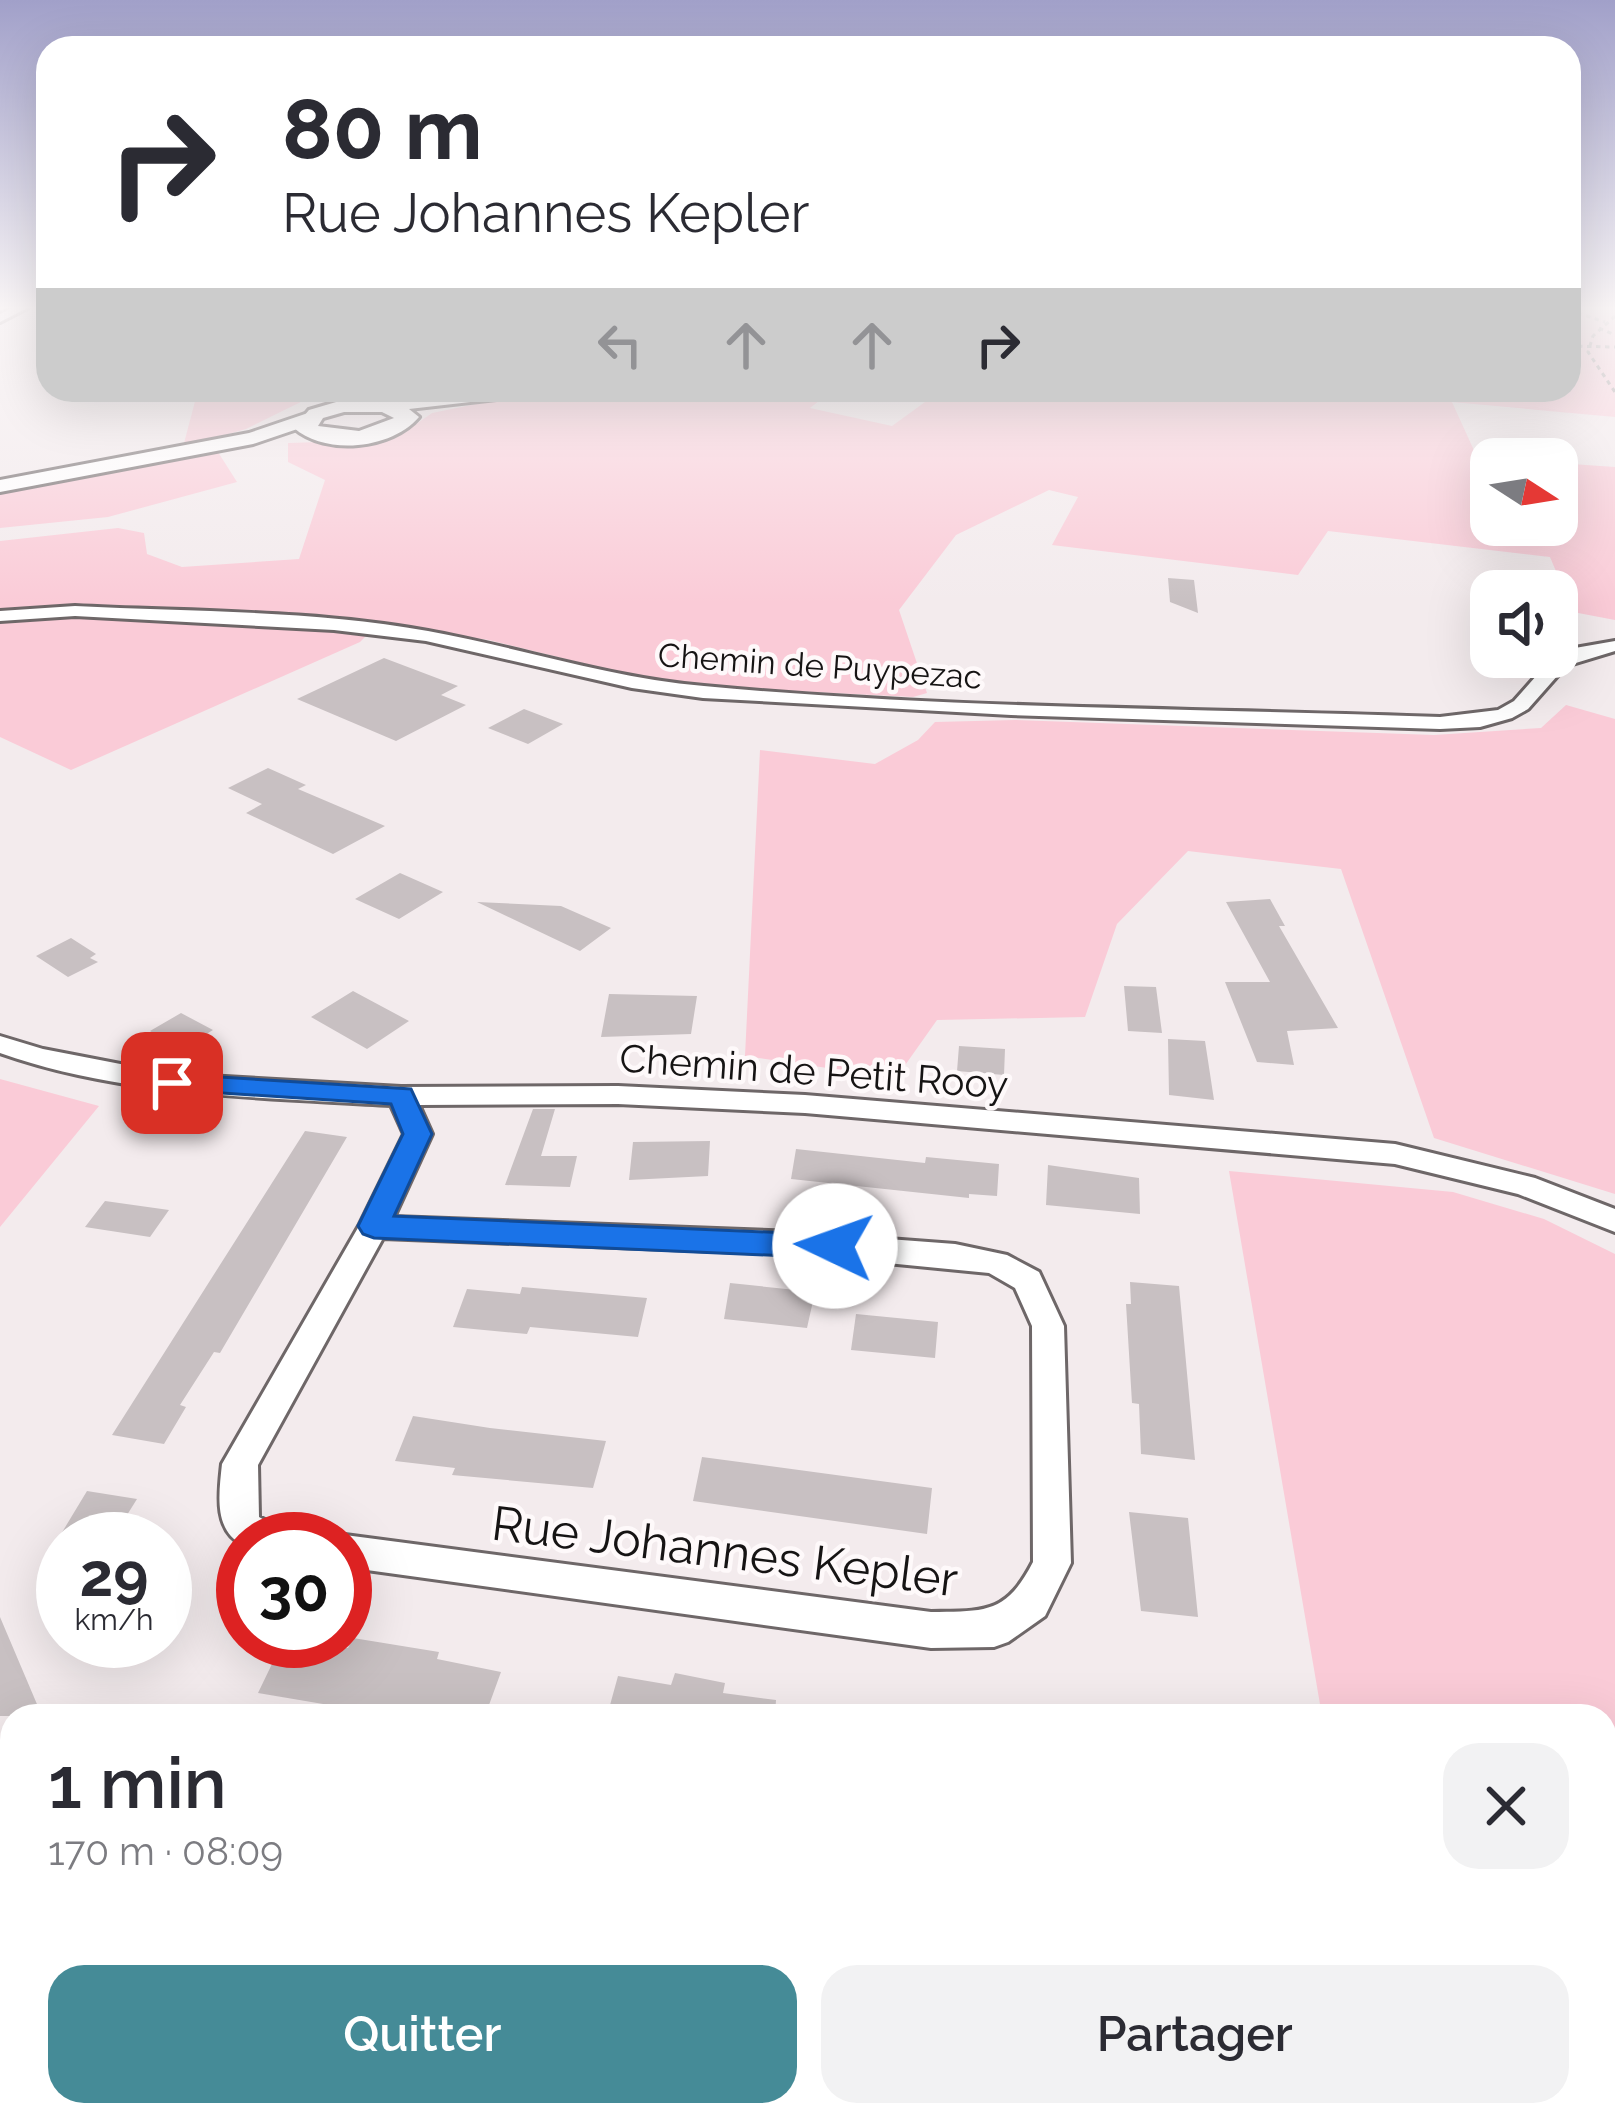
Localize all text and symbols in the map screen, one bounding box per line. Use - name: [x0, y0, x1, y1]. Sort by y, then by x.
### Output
- text: 80 m: [282, 80, 483, 179]
- icon: right: [84, 84, 240, 240]
- text: Rue Johannes Kepler: [282, 181, 809, 245]
- icon: left: [587, 312, 653, 378]
- icon: ahead: [713, 312, 779, 378]
- icon: ahead: [839, 312, 905, 378]
- icon: right: [965, 312, 1031, 378]
- north arrow: [1470, 438, 1578, 546]
- map controls: [1470, 438, 1578, 678]
- button: sound: [1470, 570, 1578, 678]
- street label: Chemin de Puypezac: [657, 635, 983, 697]
- pin: [121, 1032, 223, 1134]
- street label: Chemin de Petit Rooy: [618, 1034, 1010, 1108]
- icon: arrive: [139, 1050, 205, 1116]
- position arrow: [772, 1183, 898, 1309]
- street label: Rue Johannes Kepler: [489, 1495, 961, 1607]
- speed limit sign: 30: [216, 1512, 372, 1668]
- text: 29: [79, 1540, 149, 1610]
- text: km/h: [74, 1602, 154, 1637]
- text: 1 min: [48, 1740, 227, 1825]
- button: close: [1443, 1743, 1569, 1869]
- text: 170 m · 08:09: [48, 1828, 283, 1874]
- button: Quitter: [48, 1965, 797, 2103]
- button: Partager: [821, 1965, 1569, 2103]

